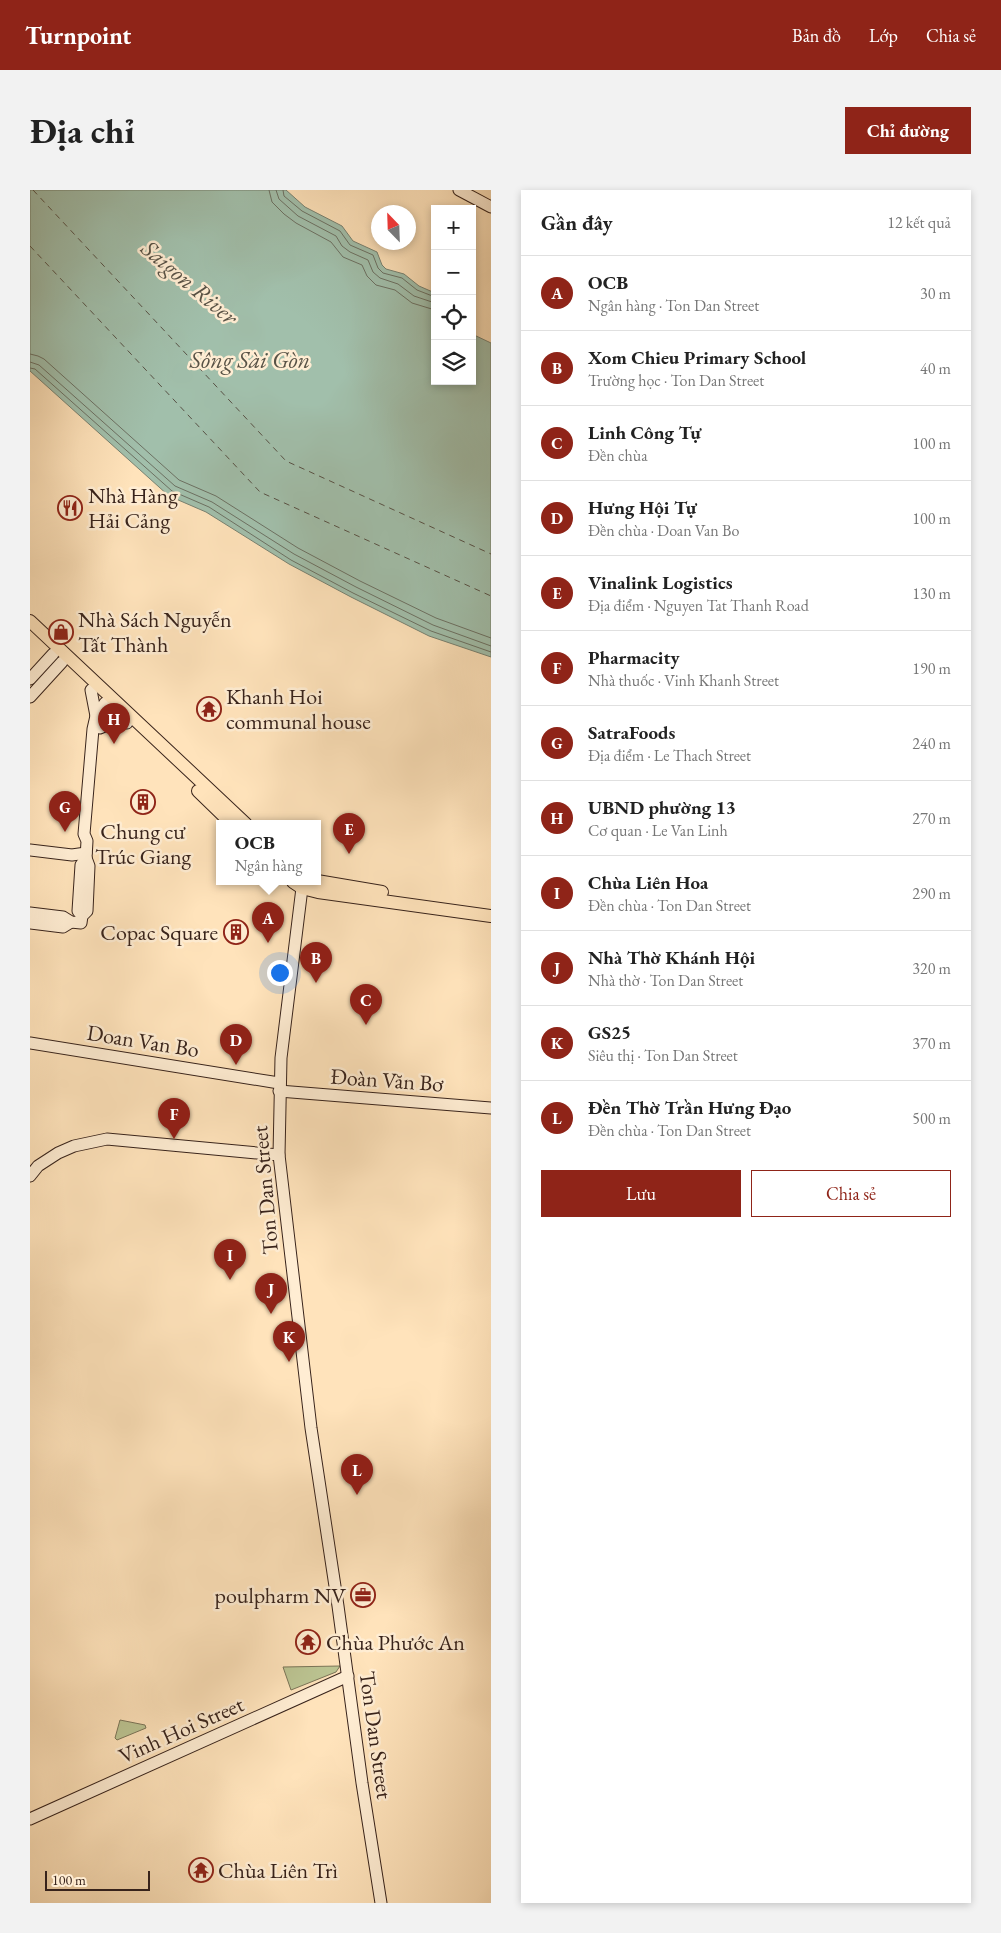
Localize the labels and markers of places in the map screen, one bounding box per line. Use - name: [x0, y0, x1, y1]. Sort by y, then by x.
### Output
- place label: Nhà Hàng Hải Cảng: [88, 481, 178, 535]
- restaurant icon: Nhà Hàng Hải Cảng: [57, 495, 83, 521]
- place label: Nhà Sách Nguyễn Tất Thành: [78, 605, 232, 659]
- shop icon: Nhà Sách Nguyễn Tất Thành: [48, 619, 74, 645]
- place label: Khanh Hoi communal house: [226, 682, 371, 736]
- temple icon: Khanh Hoi communal house: [196, 696, 222, 722]
- pin: H: [98, 703, 130, 744]
- building icon: Chung cư Trúc Giang: [130, 789, 156, 815]
- pin: G: [49, 791, 81, 832]
- pin: E: [333, 813, 365, 854]
- place label: Chung cư Trúc Giang: [95, 817, 192, 871]
- pin: A: [252, 902, 284, 943]
- place label: Copac Square: [100, 918, 218, 947]
- building icon: Copac Square: [223, 919, 249, 945]
- pin: B: [300, 942, 332, 983]
- pin: C: [350, 984, 382, 1025]
- pin: D: [220, 1024, 252, 1065]
- pin: F: [158, 1098, 190, 1139]
- pin: I: [214, 1239, 246, 1280]
- pin: J: [255, 1273, 287, 1314]
- pin: K: [273, 1321, 305, 1362]
- pin: L: [341, 1454, 373, 1495]
- place label: poulpharm NV: [215, 1581, 346, 1610]
- office icon: poulpharm NV: [350, 1582, 376, 1608]
- place label: Chùa Phước An: [326, 1628, 465, 1657]
- temple icon: Chùa Phước An: [295, 1629, 321, 1655]
- place label: Chùa Liên Trì: [218, 1856, 338, 1885]
- temple icon: Chùa Liên Trì: [188, 1857, 214, 1883]

